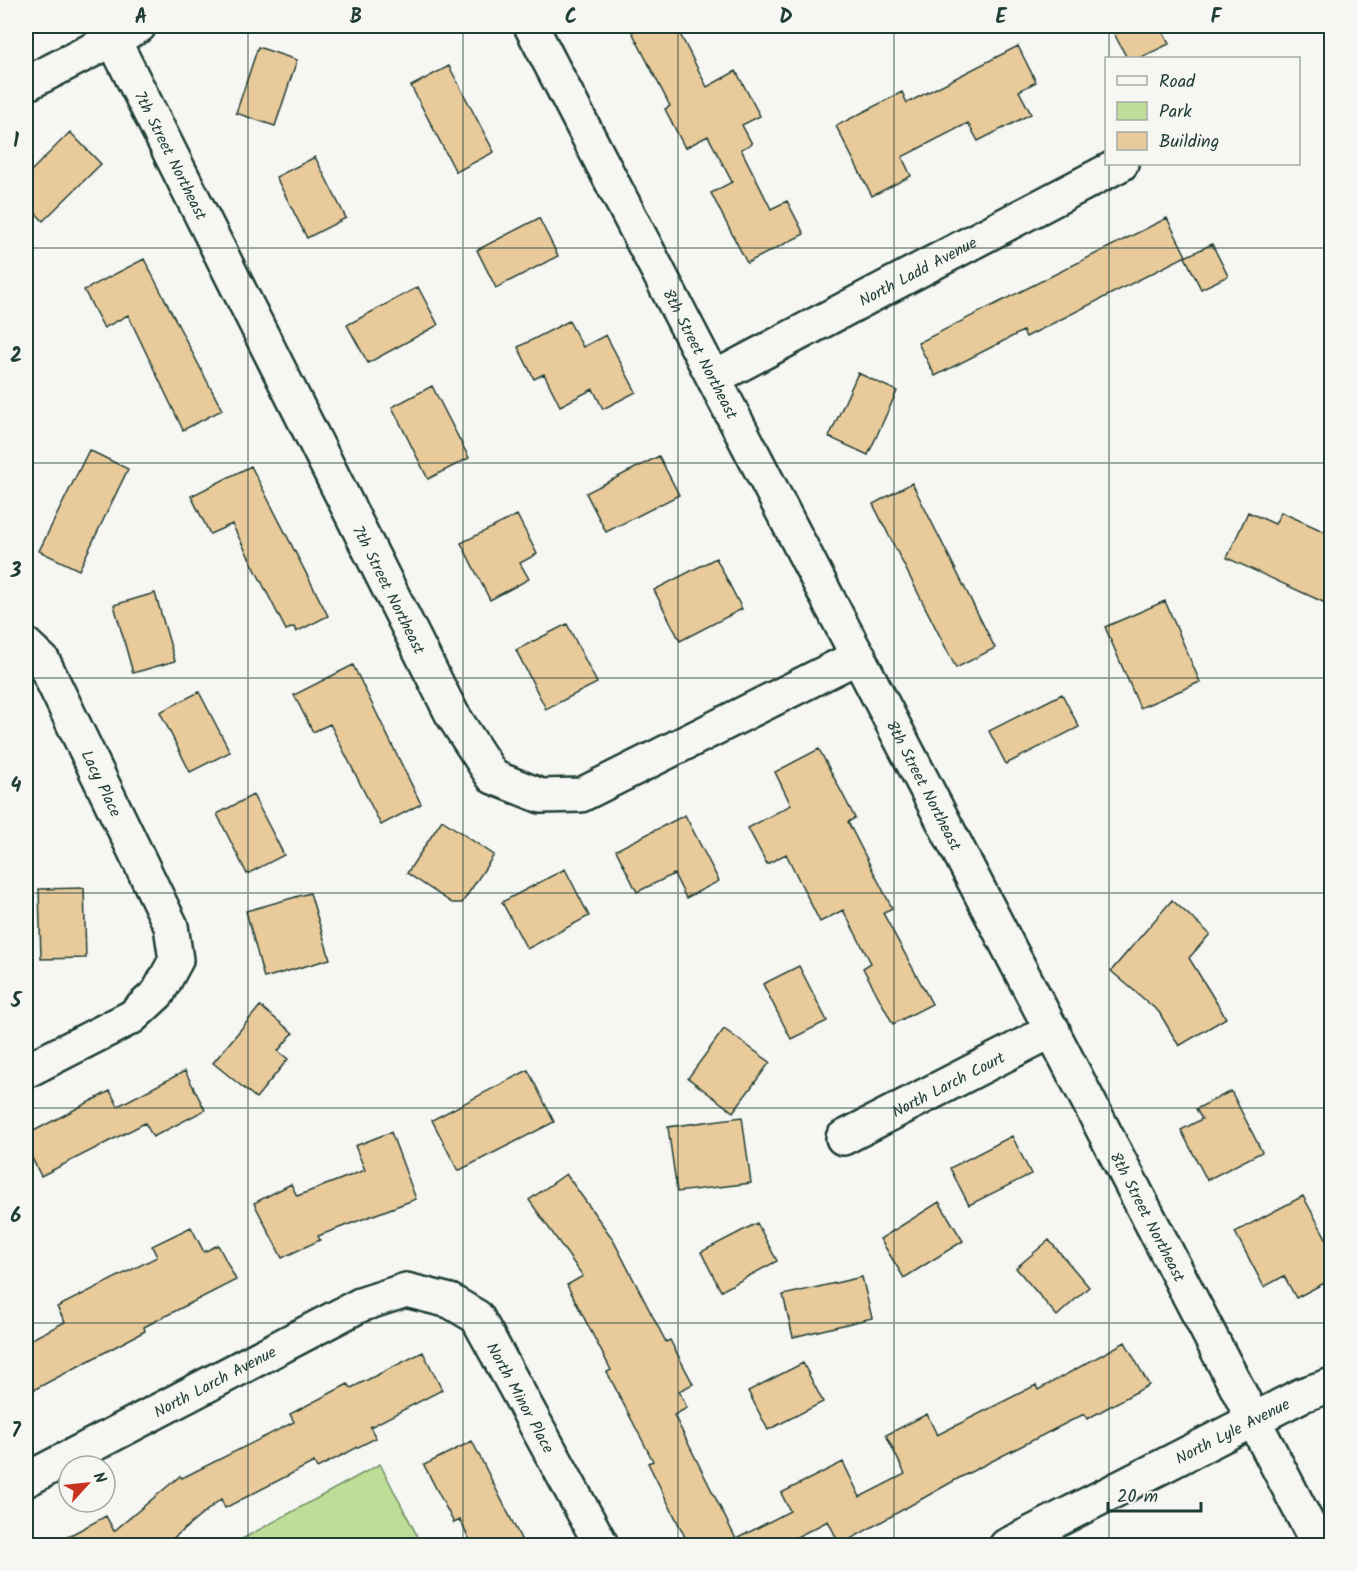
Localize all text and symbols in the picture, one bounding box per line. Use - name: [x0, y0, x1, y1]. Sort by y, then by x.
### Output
- text: A: [135, 2, 147, 34]
- text: B: [350, 2, 362, 34]
- text: C: [565, 2, 577, 34]
- text: D: [779, 2, 793, 34]
- text: E: [995, 2, 1007, 34]
- text: F: [1211, 2, 1223, 34]
- legend: [1105, 57, 1300, 165]
- text: Road: [1159, 68, 1196, 97]
- street label: 7th Street Northeast: [127, 87, 213, 225]
- text: Park: [1159, 98, 1192, 127]
- text: 1: [13, 126, 19, 158]
- text: Building: [1159, 128, 1219, 157]
- street label: North Ladd Avenue: [855, 231, 982, 314]
- street label: 8th Street Northeast: [655, 285, 744, 425]
- text: 2: [10, 341, 22, 373]
- street label: 7th Street Northeast: [345, 521, 431, 660]
- text: 3: [10, 556, 22, 588]
- street label: 8th Street Northeast: [879, 716, 968, 856]
- street label: Lacy Place: [74, 746, 128, 822]
- text: 4: [11, 771, 22, 803]
- text: 5: [10, 986, 23, 1018]
- street label: North Larch Court: [888, 1045, 1010, 1125]
- street label: 8th Street Northeast: [1103, 1148, 1191, 1288]
- text: 6: [11, 1201, 22, 1233]
- street label: North Minor Place: [479, 1338, 560, 1458]
- street label: North Larch Avenue: [150, 1340, 281, 1425]
- street label: North Lyle Avenue: [1171, 1392, 1295, 1472]
- text: 7: [11, 1416, 21, 1448]
- north arrow: [57, 1454, 117, 1514]
- text: N: [86, 1468, 112, 1488]
- scale bar: [1108, 1475, 1201, 1513]
- text: 20 m: [1117, 1483, 1158, 1512]

